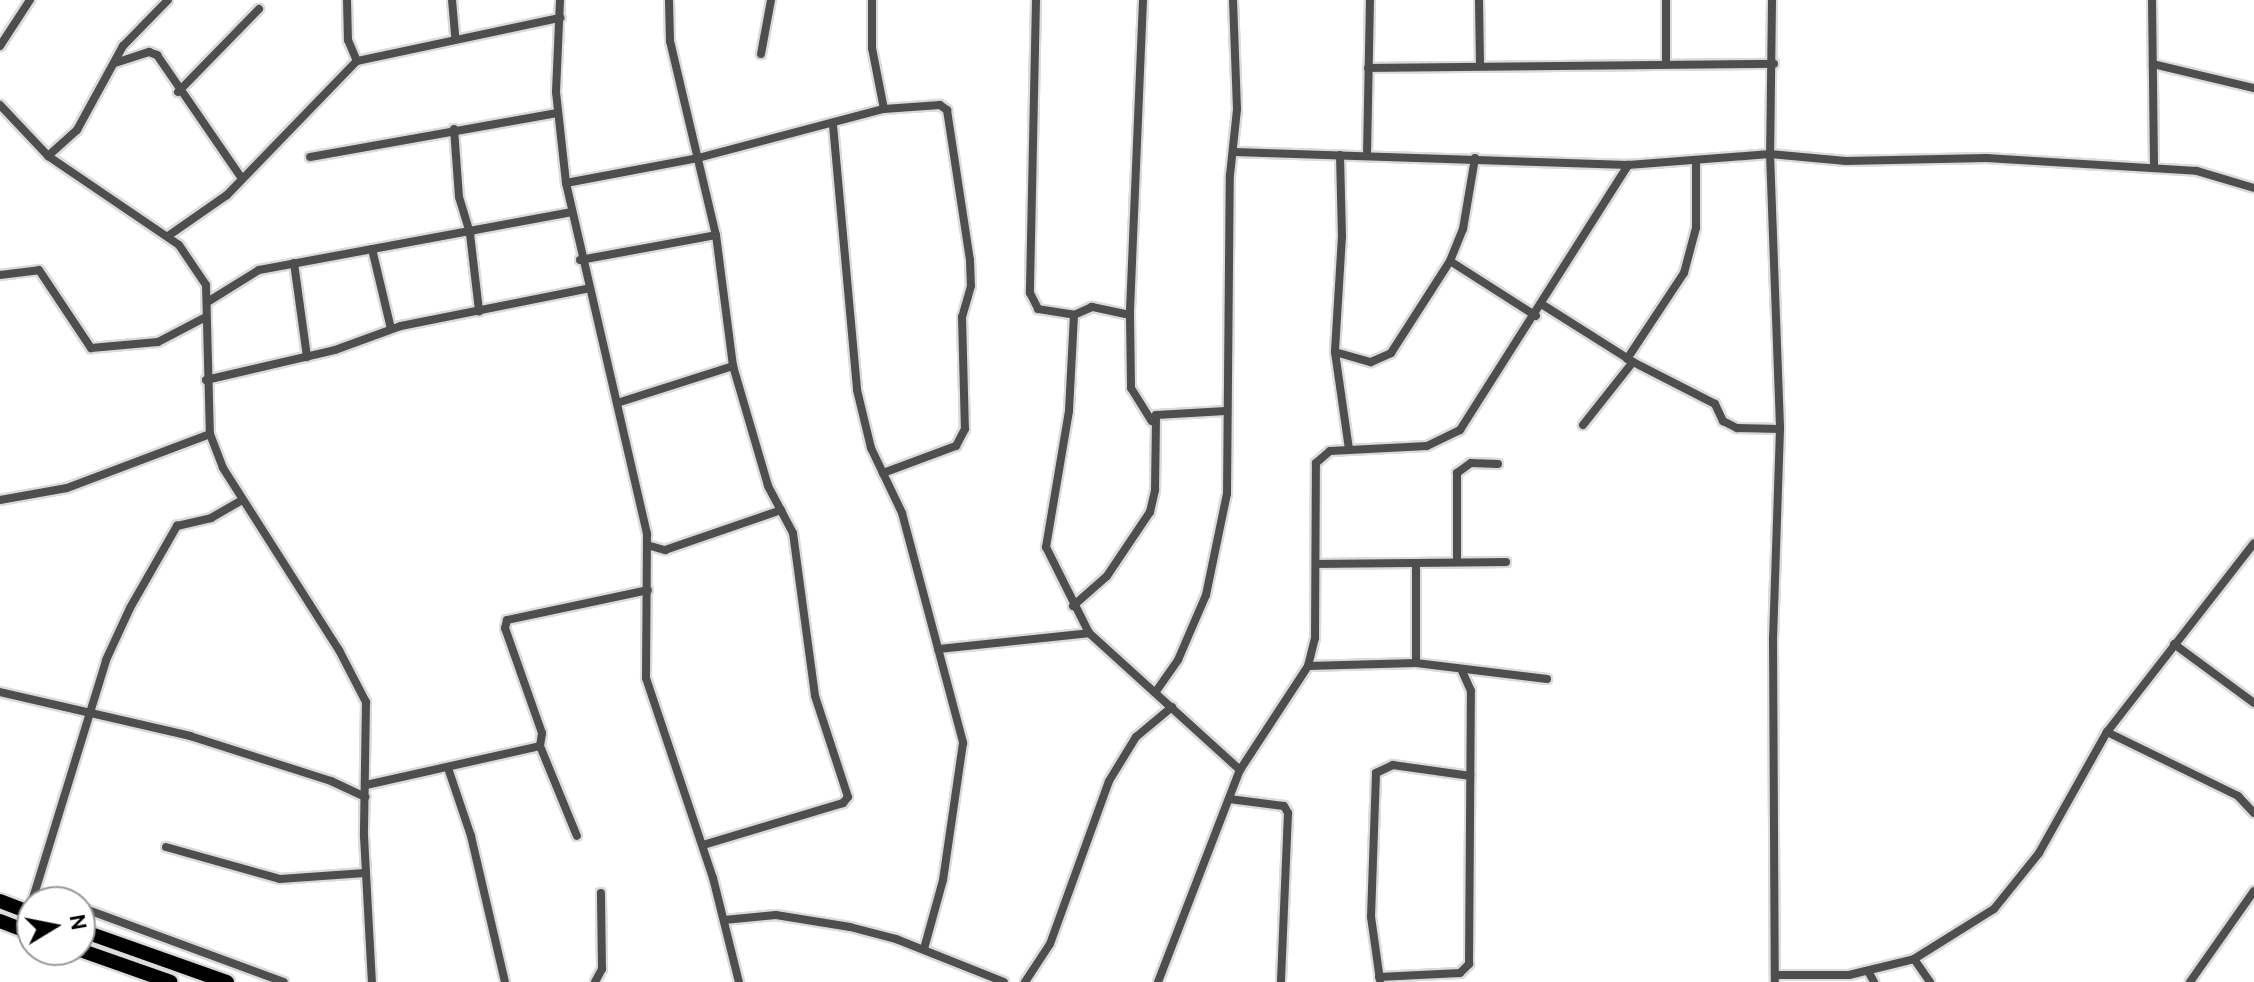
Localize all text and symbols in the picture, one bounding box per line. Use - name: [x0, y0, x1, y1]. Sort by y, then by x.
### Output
- north arrow: [16, 886, 96, 966]
- text: N: [64, 912, 93, 932]

